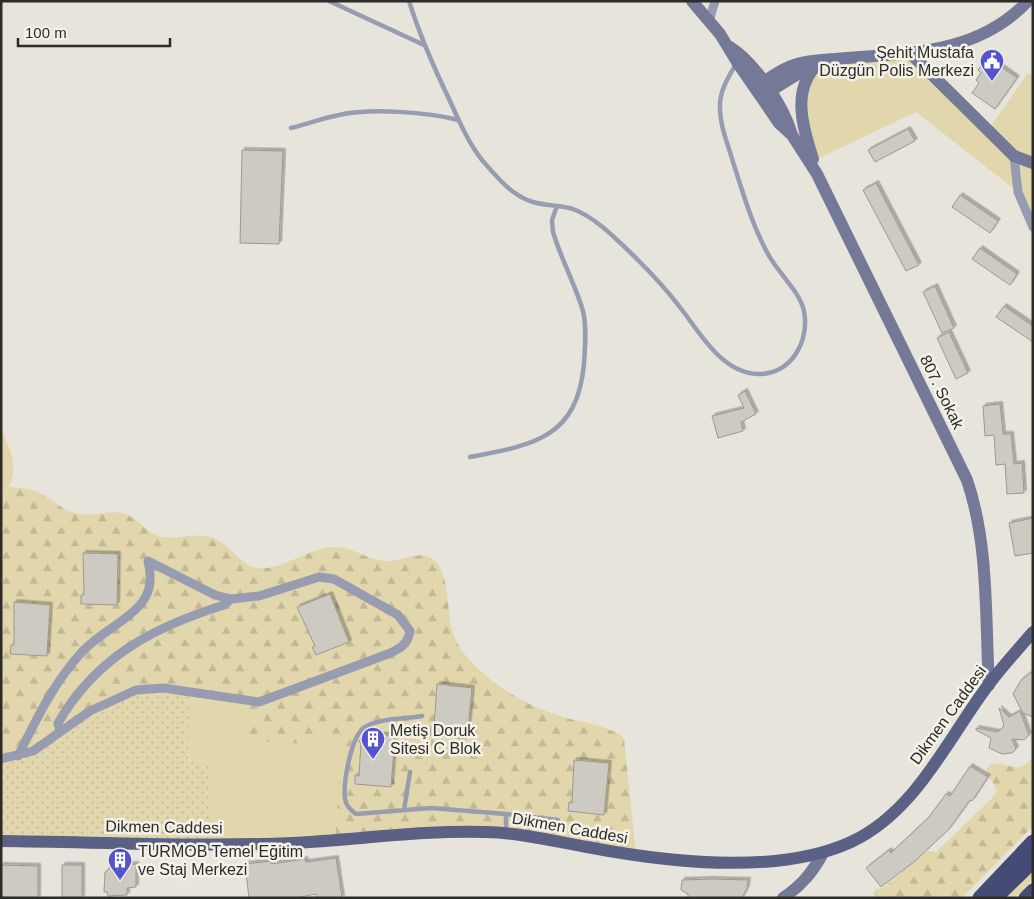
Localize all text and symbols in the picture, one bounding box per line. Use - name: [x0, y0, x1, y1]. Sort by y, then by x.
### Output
- scale bar: [18, 15, 170, 47]
- text: 100 m: [25, 24, 67, 41]
- place label: Şehit Mustafa Düzgün Polis Merkezi: [819, 44, 974, 79]
- public building icon: Şehit Mustafa Düzgün Polis Merkezi: [979, 48, 1005, 82]
- street label: 807. Sokak: [917, 352, 968, 433]
- street label: Dikmen Caddesi: [907, 663, 989, 767]
- place label: Metiş Doruk Sitesi C Blok: [390, 722, 482, 757]
- building icon: Metiş Doruk Sitesi C Blok: [360, 726, 386, 760]
- street label: Dikmen Caddesi: [511, 809, 629, 847]
- street label: Dikmen Caddesi: [105, 817, 223, 837]
- place label: TURMOB Temel Eğitim ve Staj Merkezi: [138, 843, 303, 878]
- building icon: TURMOB Temel Eğitim ve Staj Merkezi: [107, 847, 133, 881]

